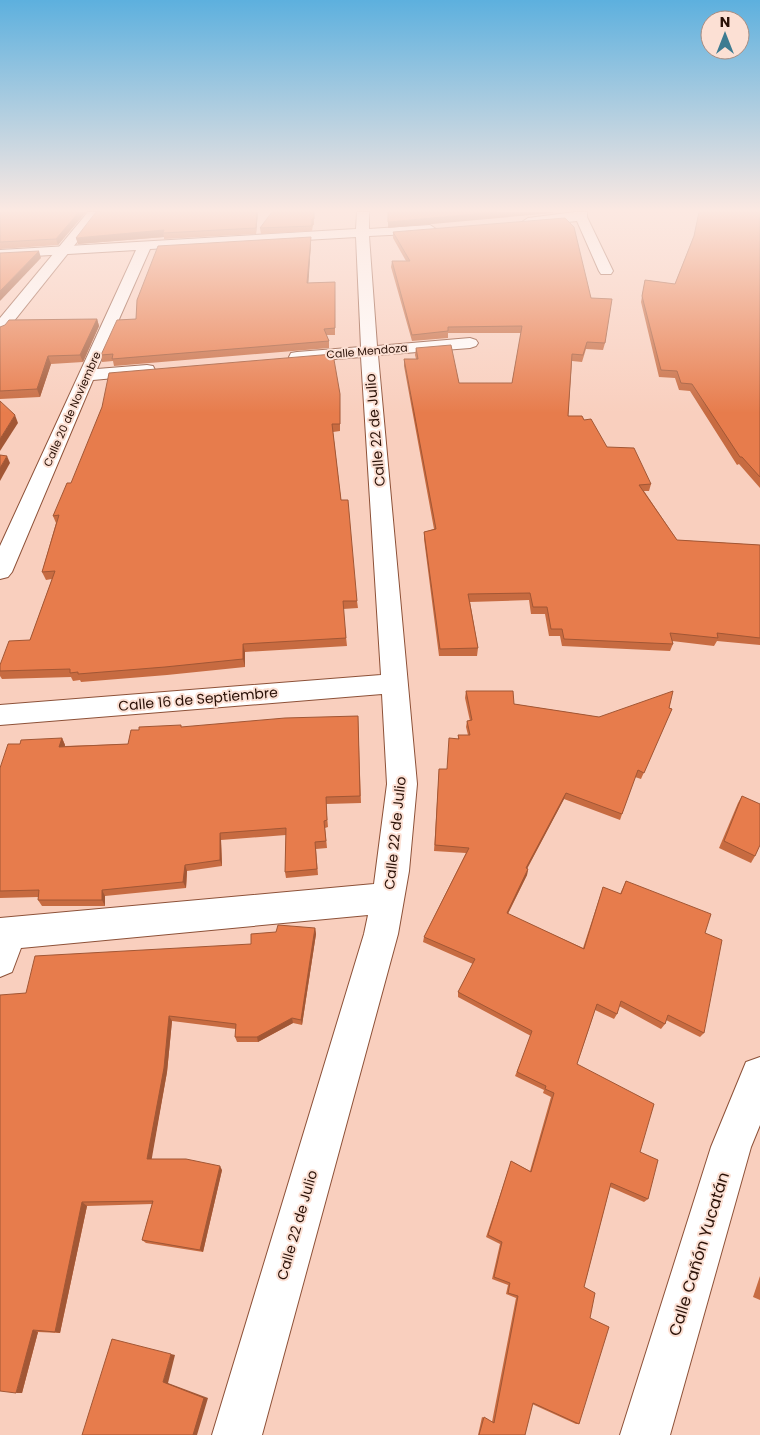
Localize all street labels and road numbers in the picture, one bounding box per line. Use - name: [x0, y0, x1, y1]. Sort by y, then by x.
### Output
- street label: Calle Mendoza: [326, 339, 408, 363]
- street label: Calle 20 de Noviembre: [39, 349, 105, 469]
- street label: Calle 22 de Julio: [360, 373, 390, 487]
- street label: Calle 16 de Septiembre: [117, 682, 279, 716]
- street label: Calle 22 de Julio: [379, 775, 411, 890]
- street label: Calle 22 de Julio: [272, 1168, 322, 1282]
- street label: Calle Cañón Yucatán: [663, 1169, 735, 1339]

